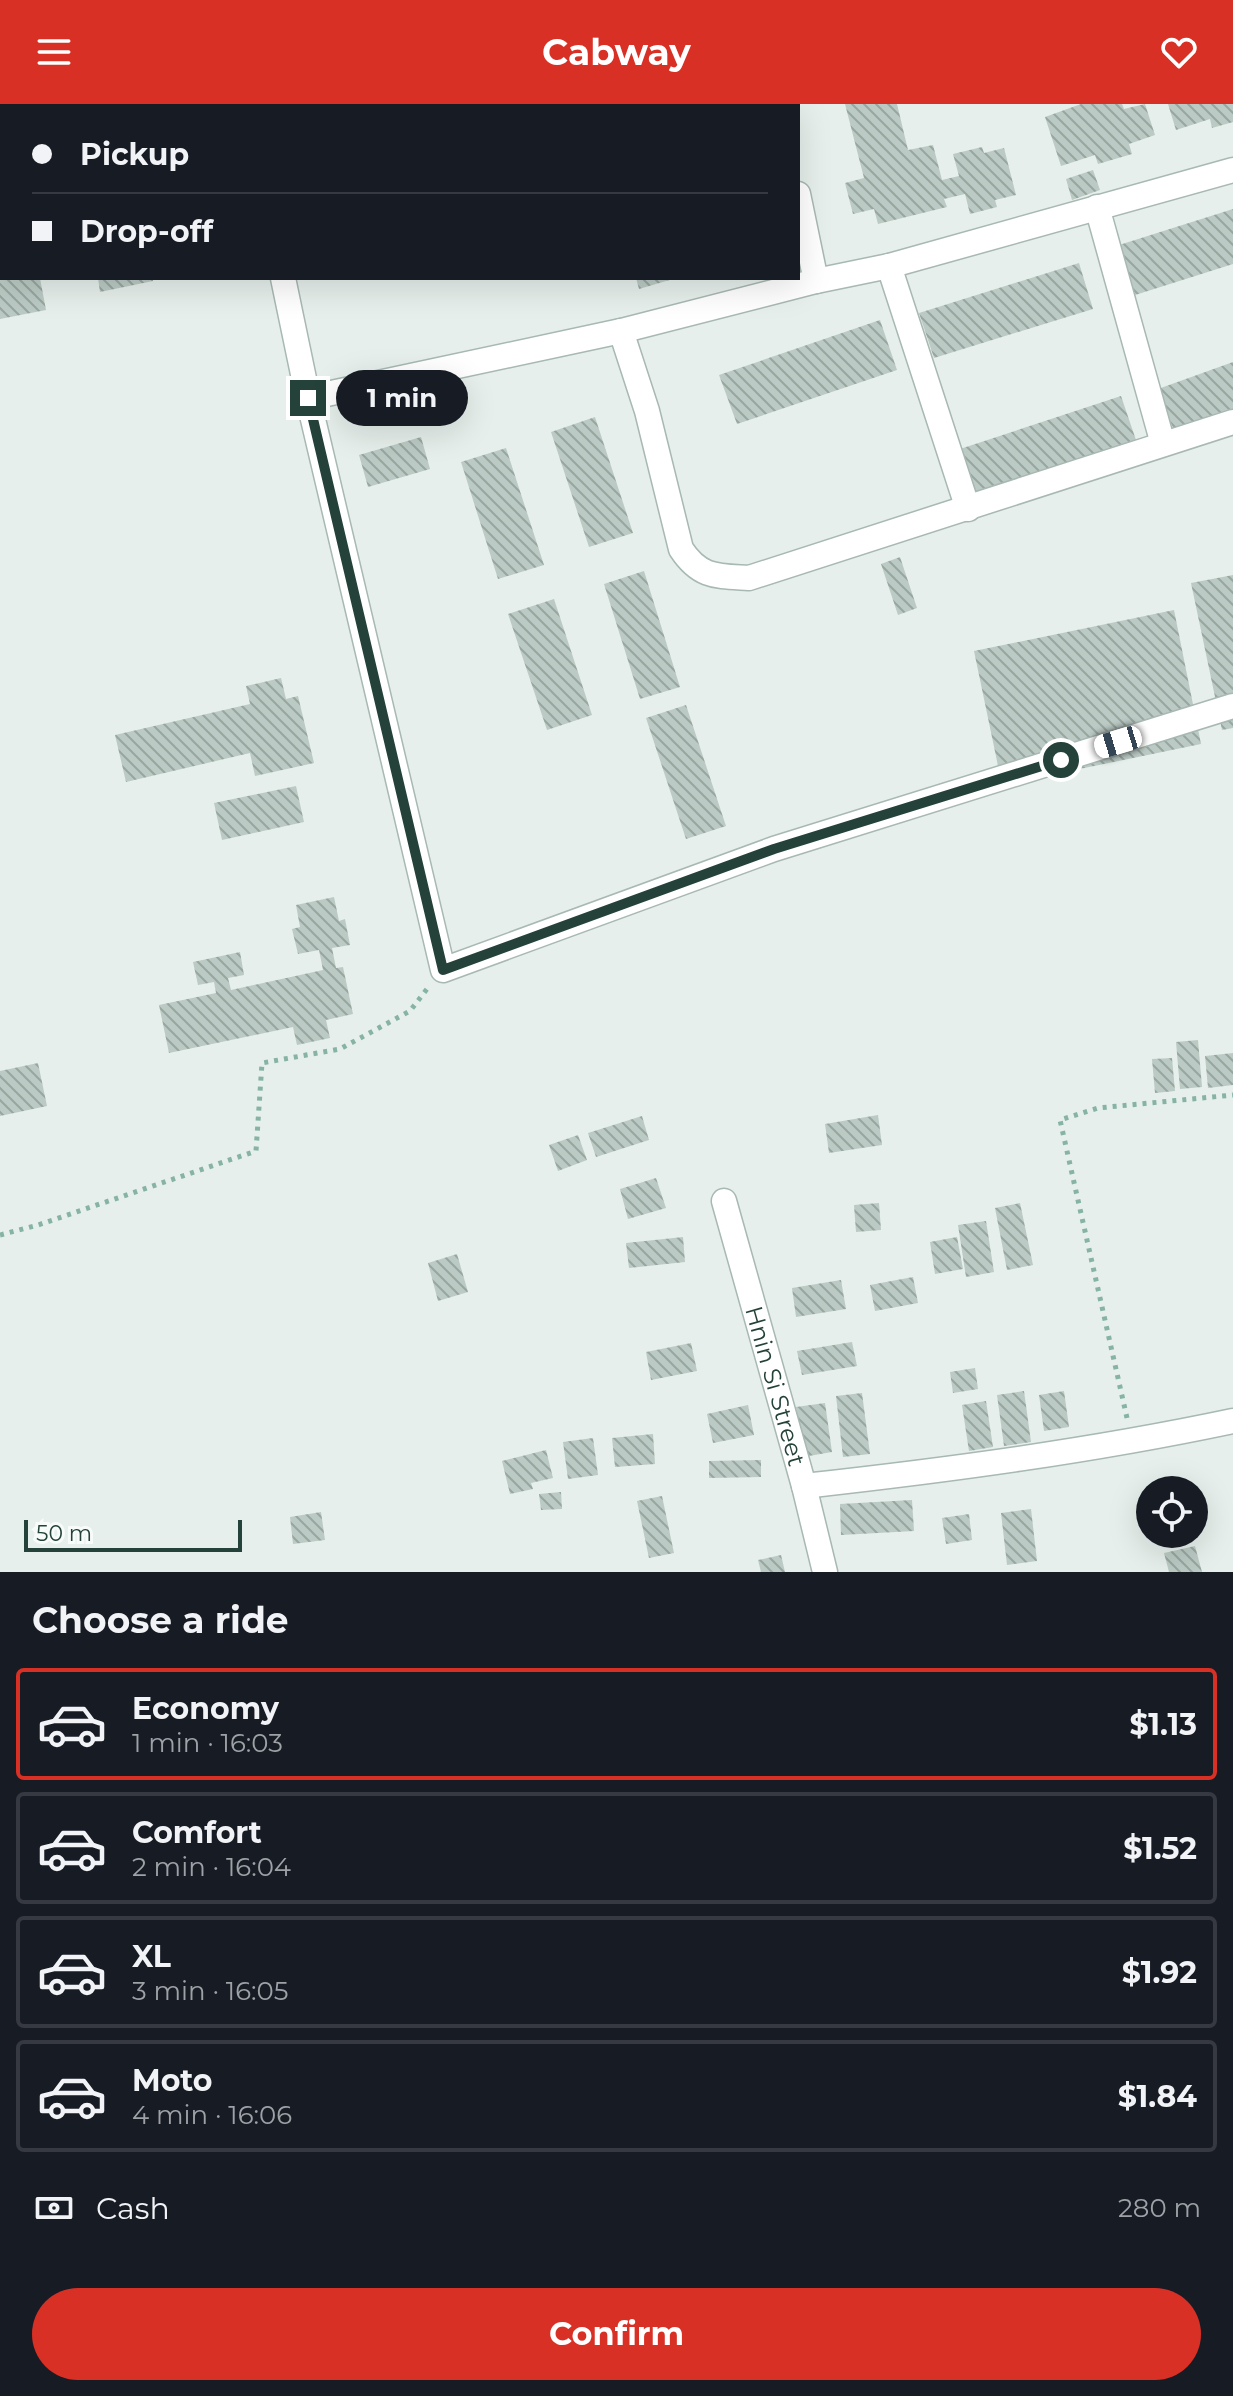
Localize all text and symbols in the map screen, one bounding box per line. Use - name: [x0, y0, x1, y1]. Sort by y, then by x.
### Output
- icon: menu: [32, 30, 76, 74]
- text: Cabway: [542, 30, 691, 74]
- icon: heart: [1157, 30, 1201, 74]
- text: Pickup: [80, 136, 189, 173]
- text: Drop-off: [80, 213, 213, 250]
- callout: 1 min: [336, 370, 468, 426]
- route end: [290, 380, 326, 416]
- text: 1 min: [367, 382, 437, 414]
- car: [1092, 724, 1144, 760]
- route start: [1043, 742, 1079, 778]
- street label: Hnin Si Street: [740, 1303, 812, 1469]
- map controls: [1136, 1476, 1208, 1548]
- button: locate: [1136, 1476, 1208, 1548]
- scale bar: [24, 1516, 242, 1552]
- text: 50 m: [36, 1520, 92, 1547]
- text: Choose a ride: [32, 1598, 289, 1642]
- icon: car: [36, 1688, 108, 1760]
- text: Economy: [132, 1690, 279, 1727]
- text: $1.13: [1130, 1706, 1197, 1743]
- text: 1 min · 16:03: [132, 1727, 283, 1759]
- icon: car: [36, 1812, 108, 1884]
- text: Comfort: [132, 1814, 262, 1851]
- text: $1.52: [1123, 1830, 1197, 1867]
- text: 2 min · 16:04: [132, 1851, 291, 1883]
- icon: car: [36, 1936, 108, 2008]
- text: XL: [132, 1938, 171, 1975]
- text: $1.92: [1122, 1954, 1197, 1991]
- text: 3 min · 16:05: [132, 1975, 288, 2007]
- icon: car: [36, 2060, 108, 2132]
- text: Moto: [132, 2062, 213, 2099]
- text: $1.84: [1118, 2078, 1197, 2115]
- text: 4 min · 16:06: [132, 2099, 292, 2131]
- icon: cash: [32, 2186, 76, 2230]
- text: Cash: [96, 2190, 170, 2227]
- text: 280 m: [1118, 2192, 1201, 2224]
- button: Confirm: [32, 2288, 1201, 2380]

